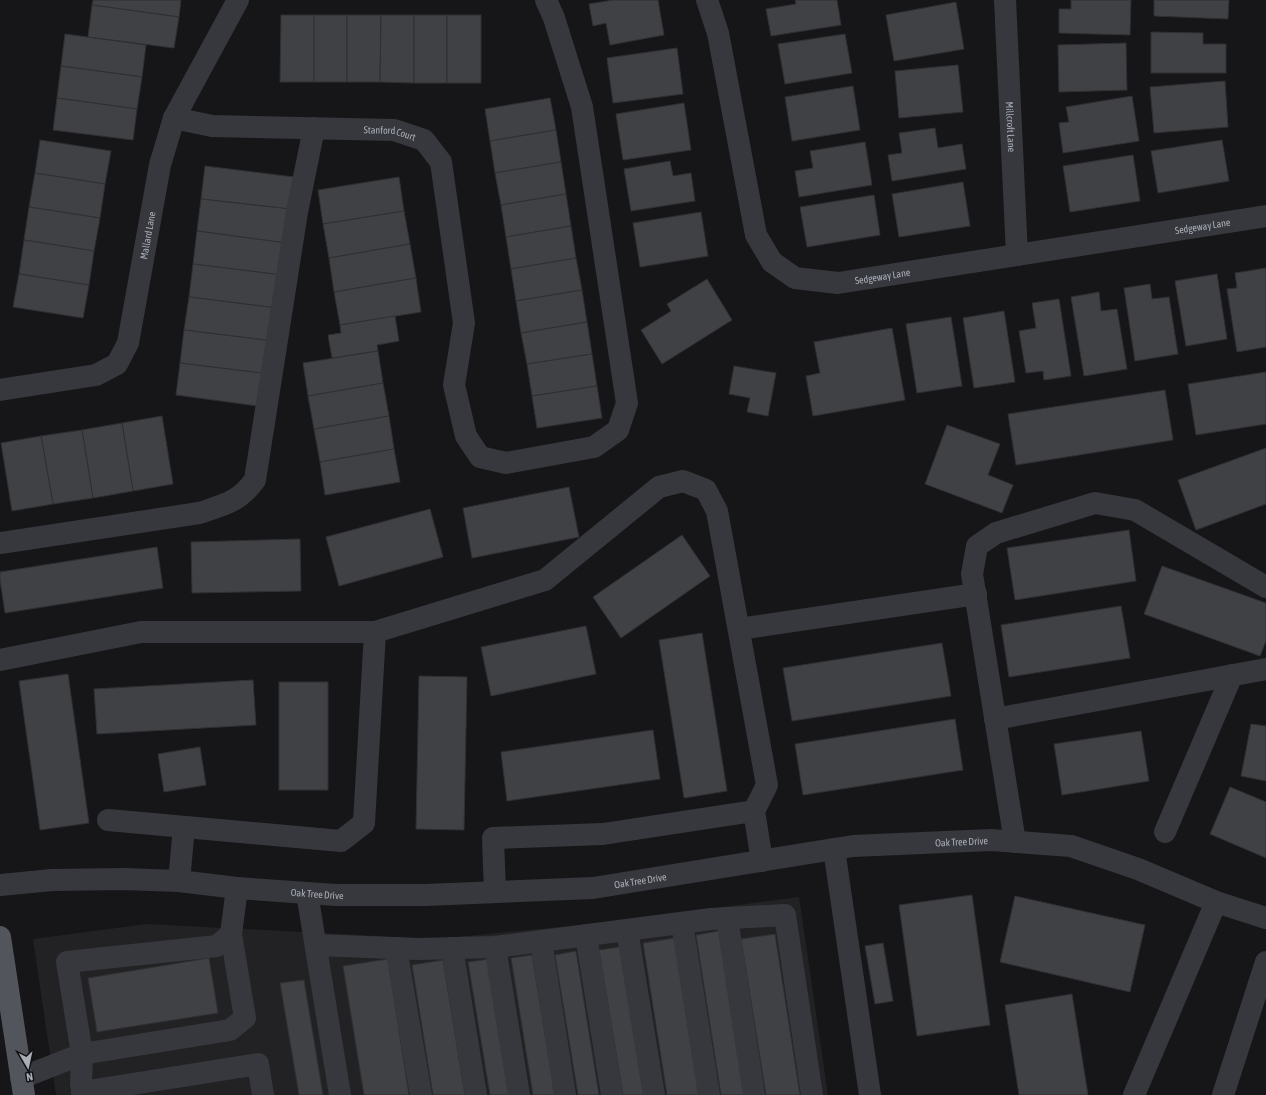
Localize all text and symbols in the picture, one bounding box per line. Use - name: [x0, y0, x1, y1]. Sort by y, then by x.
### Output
- street label: Millcroft Lane: [1004, 101, 1017, 153]
- street label: Stanford Court: [364, 124, 417, 143]
- street label: Mallard Lane: [138, 210, 158, 260]
- street label: Sedgeway Lane: [1174, 217, 1232, 236]
- street label: Sedgeway Lane: [854, 267, 911, 286]
- street label: Oak Tree Drive: [935, 835, 989, 848]
- street label: Oak Tree Drive: [613, 871, 668, 891]
- street label: Oak Tree Drive: [290, 887, 344, 901]
- north arrow: [8, 1047, 48, 1087]
- text: N: [25, 1070, 34, 1083]

